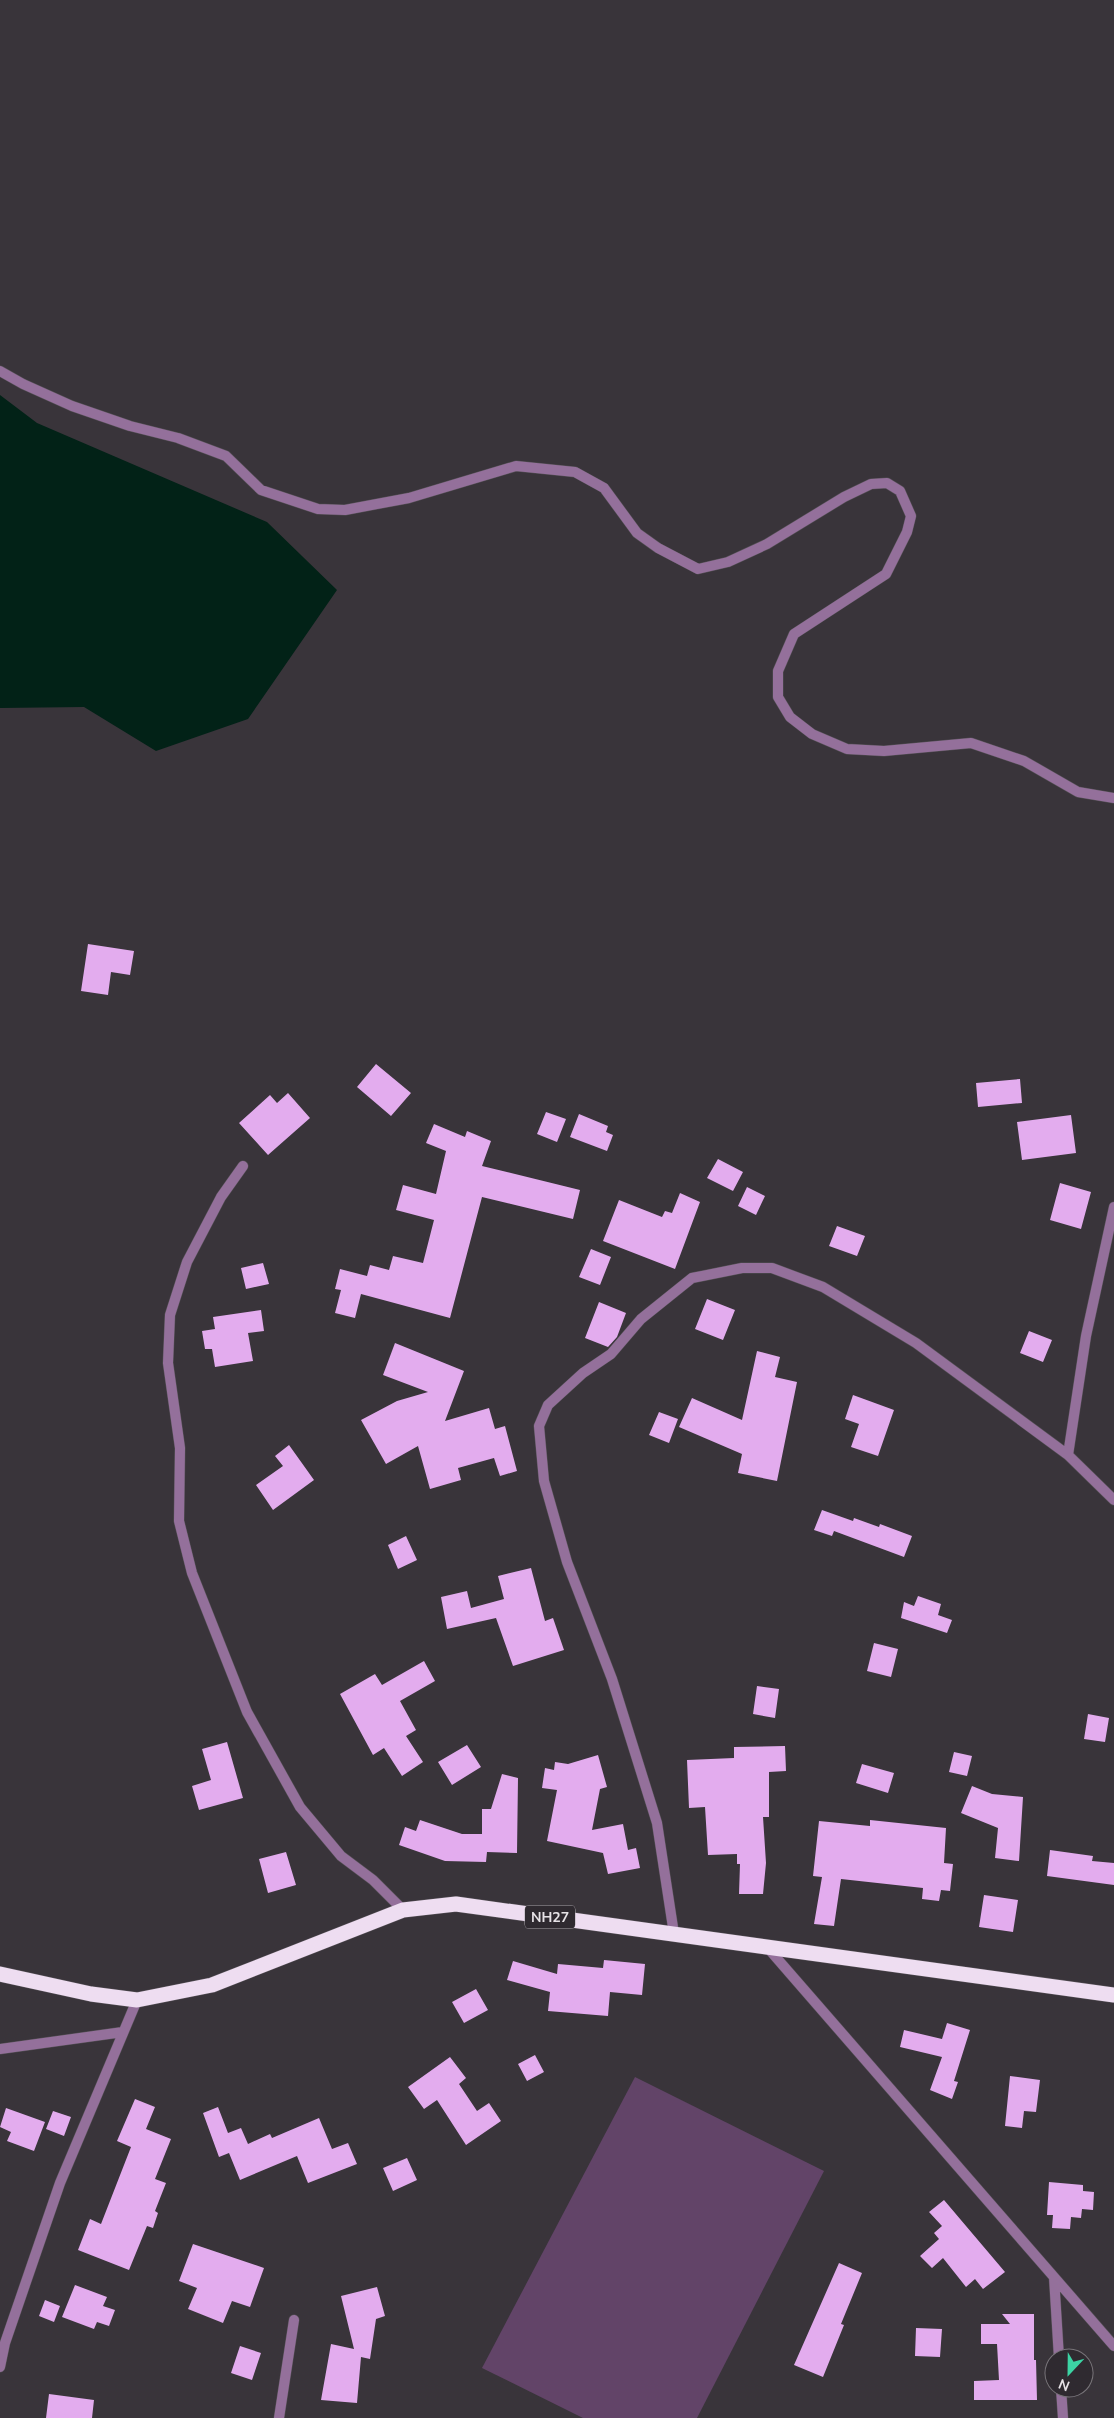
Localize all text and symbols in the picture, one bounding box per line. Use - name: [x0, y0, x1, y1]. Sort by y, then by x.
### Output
- road number: NH27: [525, 1905, 575, 1928]
- north arrow: [1044, 2348, 1094, 2398]
- text: N: [1056, 2374, 1073, 2395]

